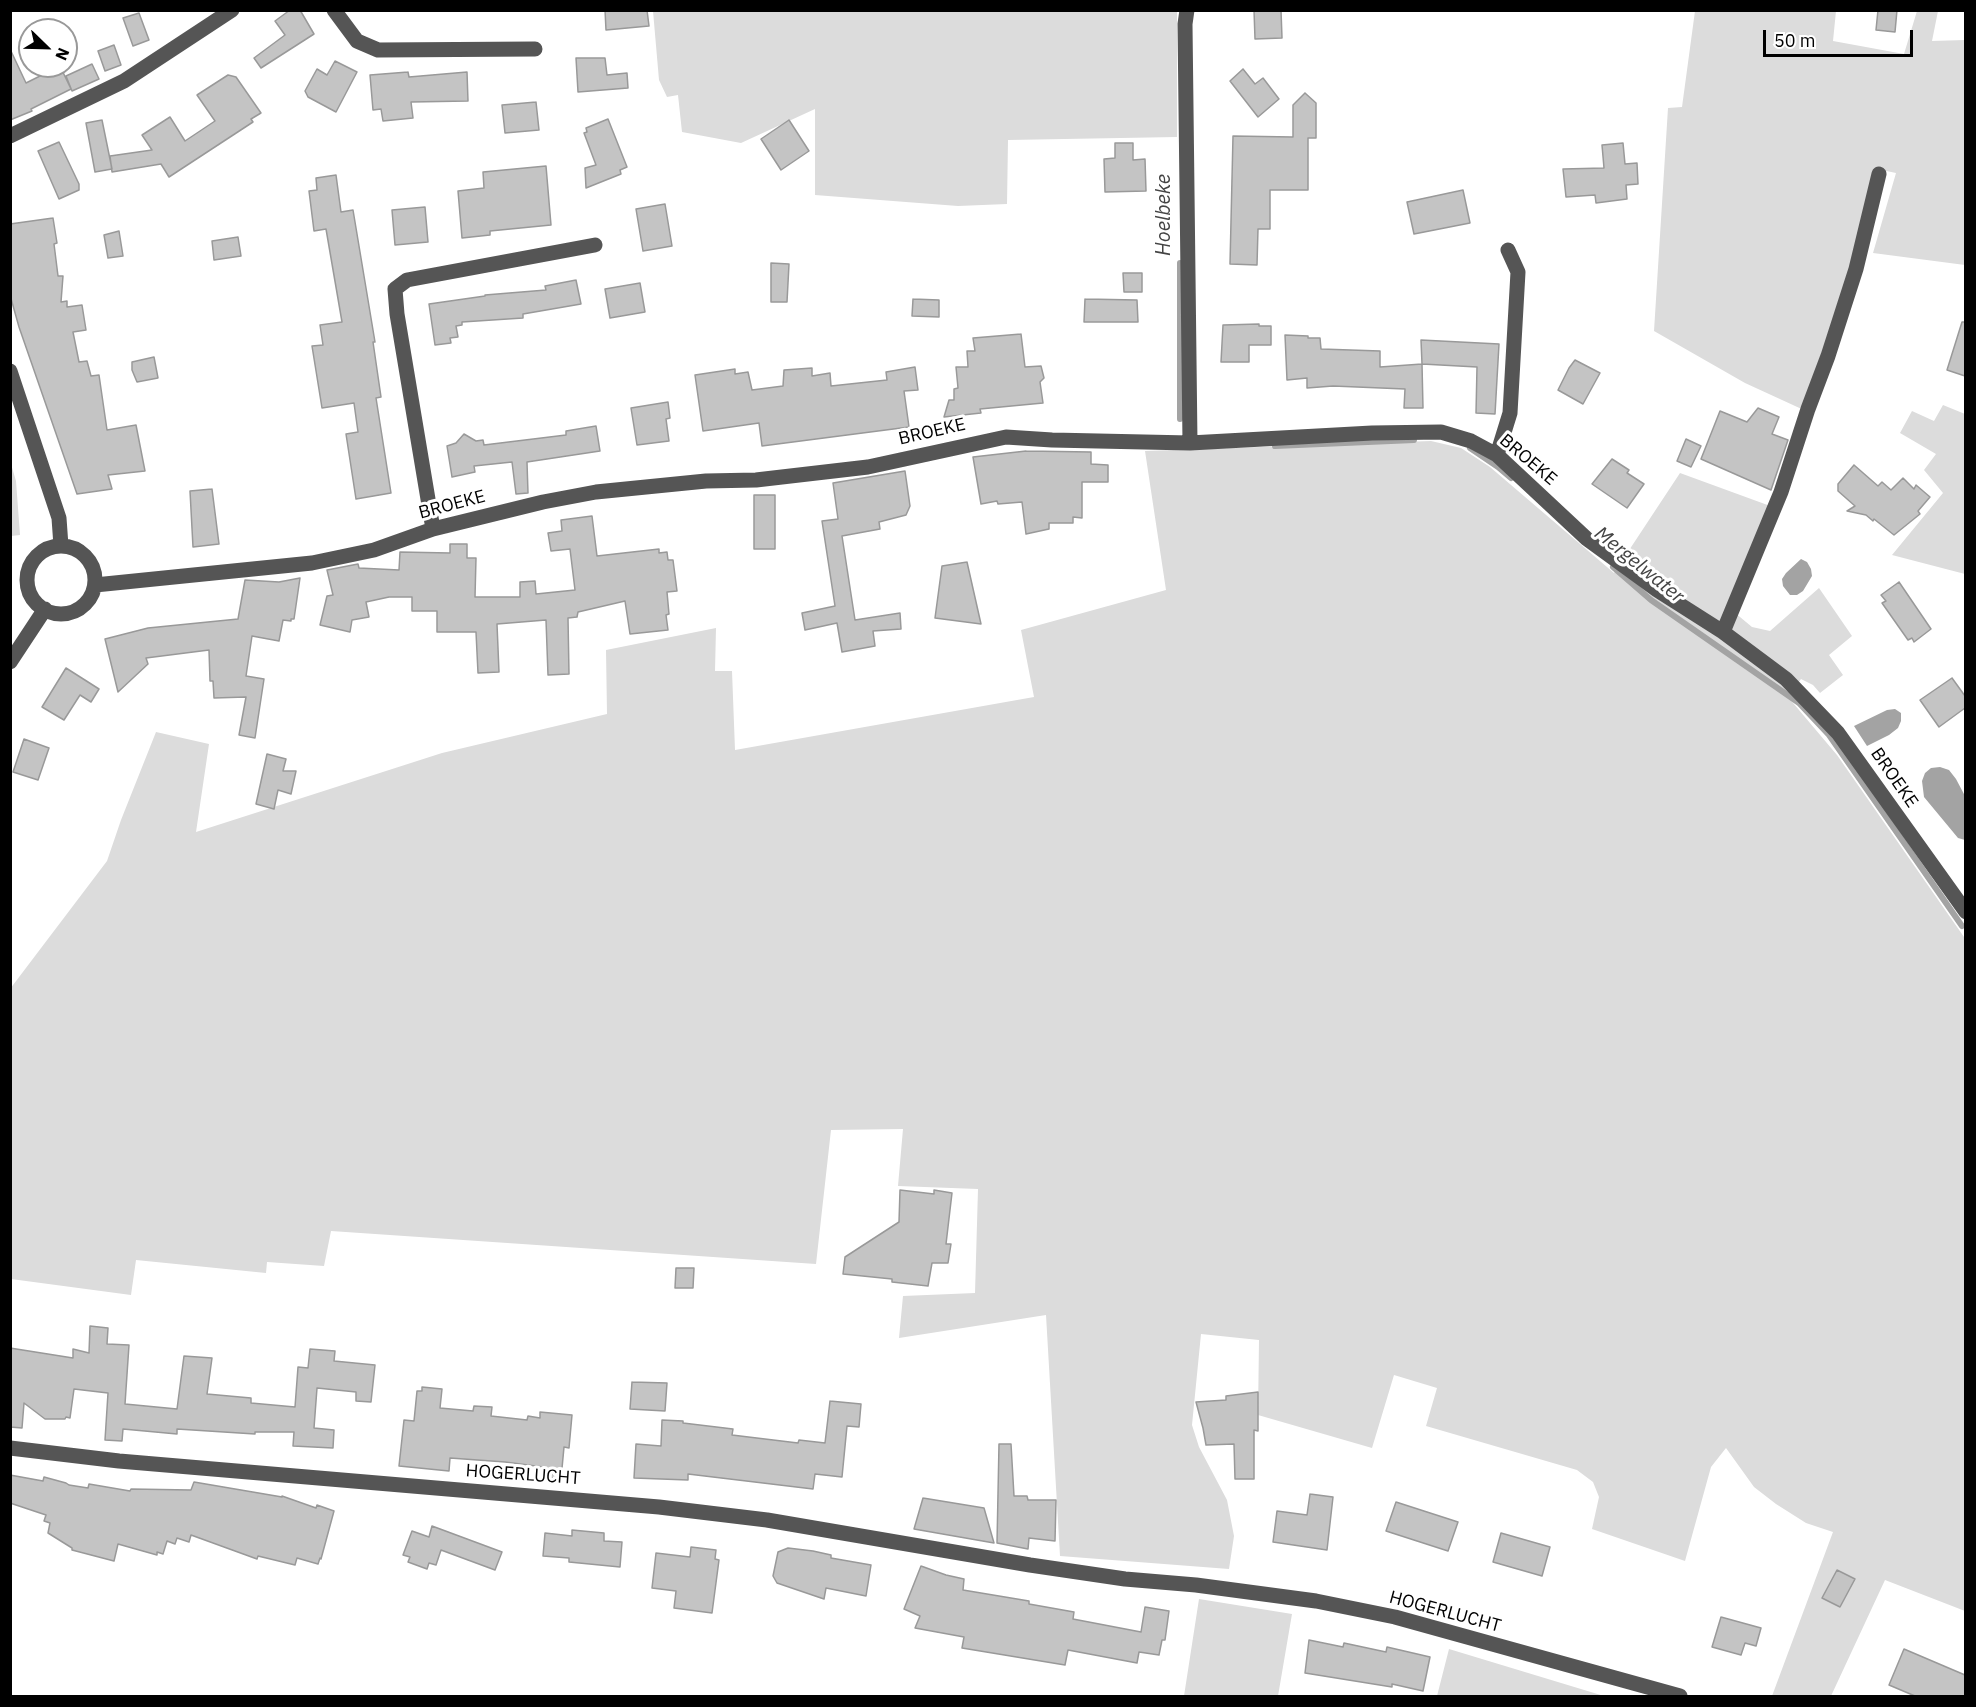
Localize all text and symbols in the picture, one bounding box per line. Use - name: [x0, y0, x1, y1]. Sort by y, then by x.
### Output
- north arrow: [18, 18, 78, 78]
- scale bar: [1766, 18, 1916, 56]
- text: 50 m: [1774, 29, 1816, 52]
- text: N: [51, 45, 74, 63]
- water label: Hoelbeke: [1152, 174, 1176, 256]
- street label: BROEKE: [896, 414, 968, 450]
- street label: BROEKE: [1495, 430, 1561, 490]
- street label: BROEKE: [416, 486, 488, 524]
- water label: Mergelwater: [1589, 522, 1689, 608]
- street label: BROEKE: [1866, 744, 1922, 812]
- street label: HOGERLUCHT: [465, 1460, 581, 1490]
- street label: HOGERLUCHT: [1387, 1587, 1503, 1637]

